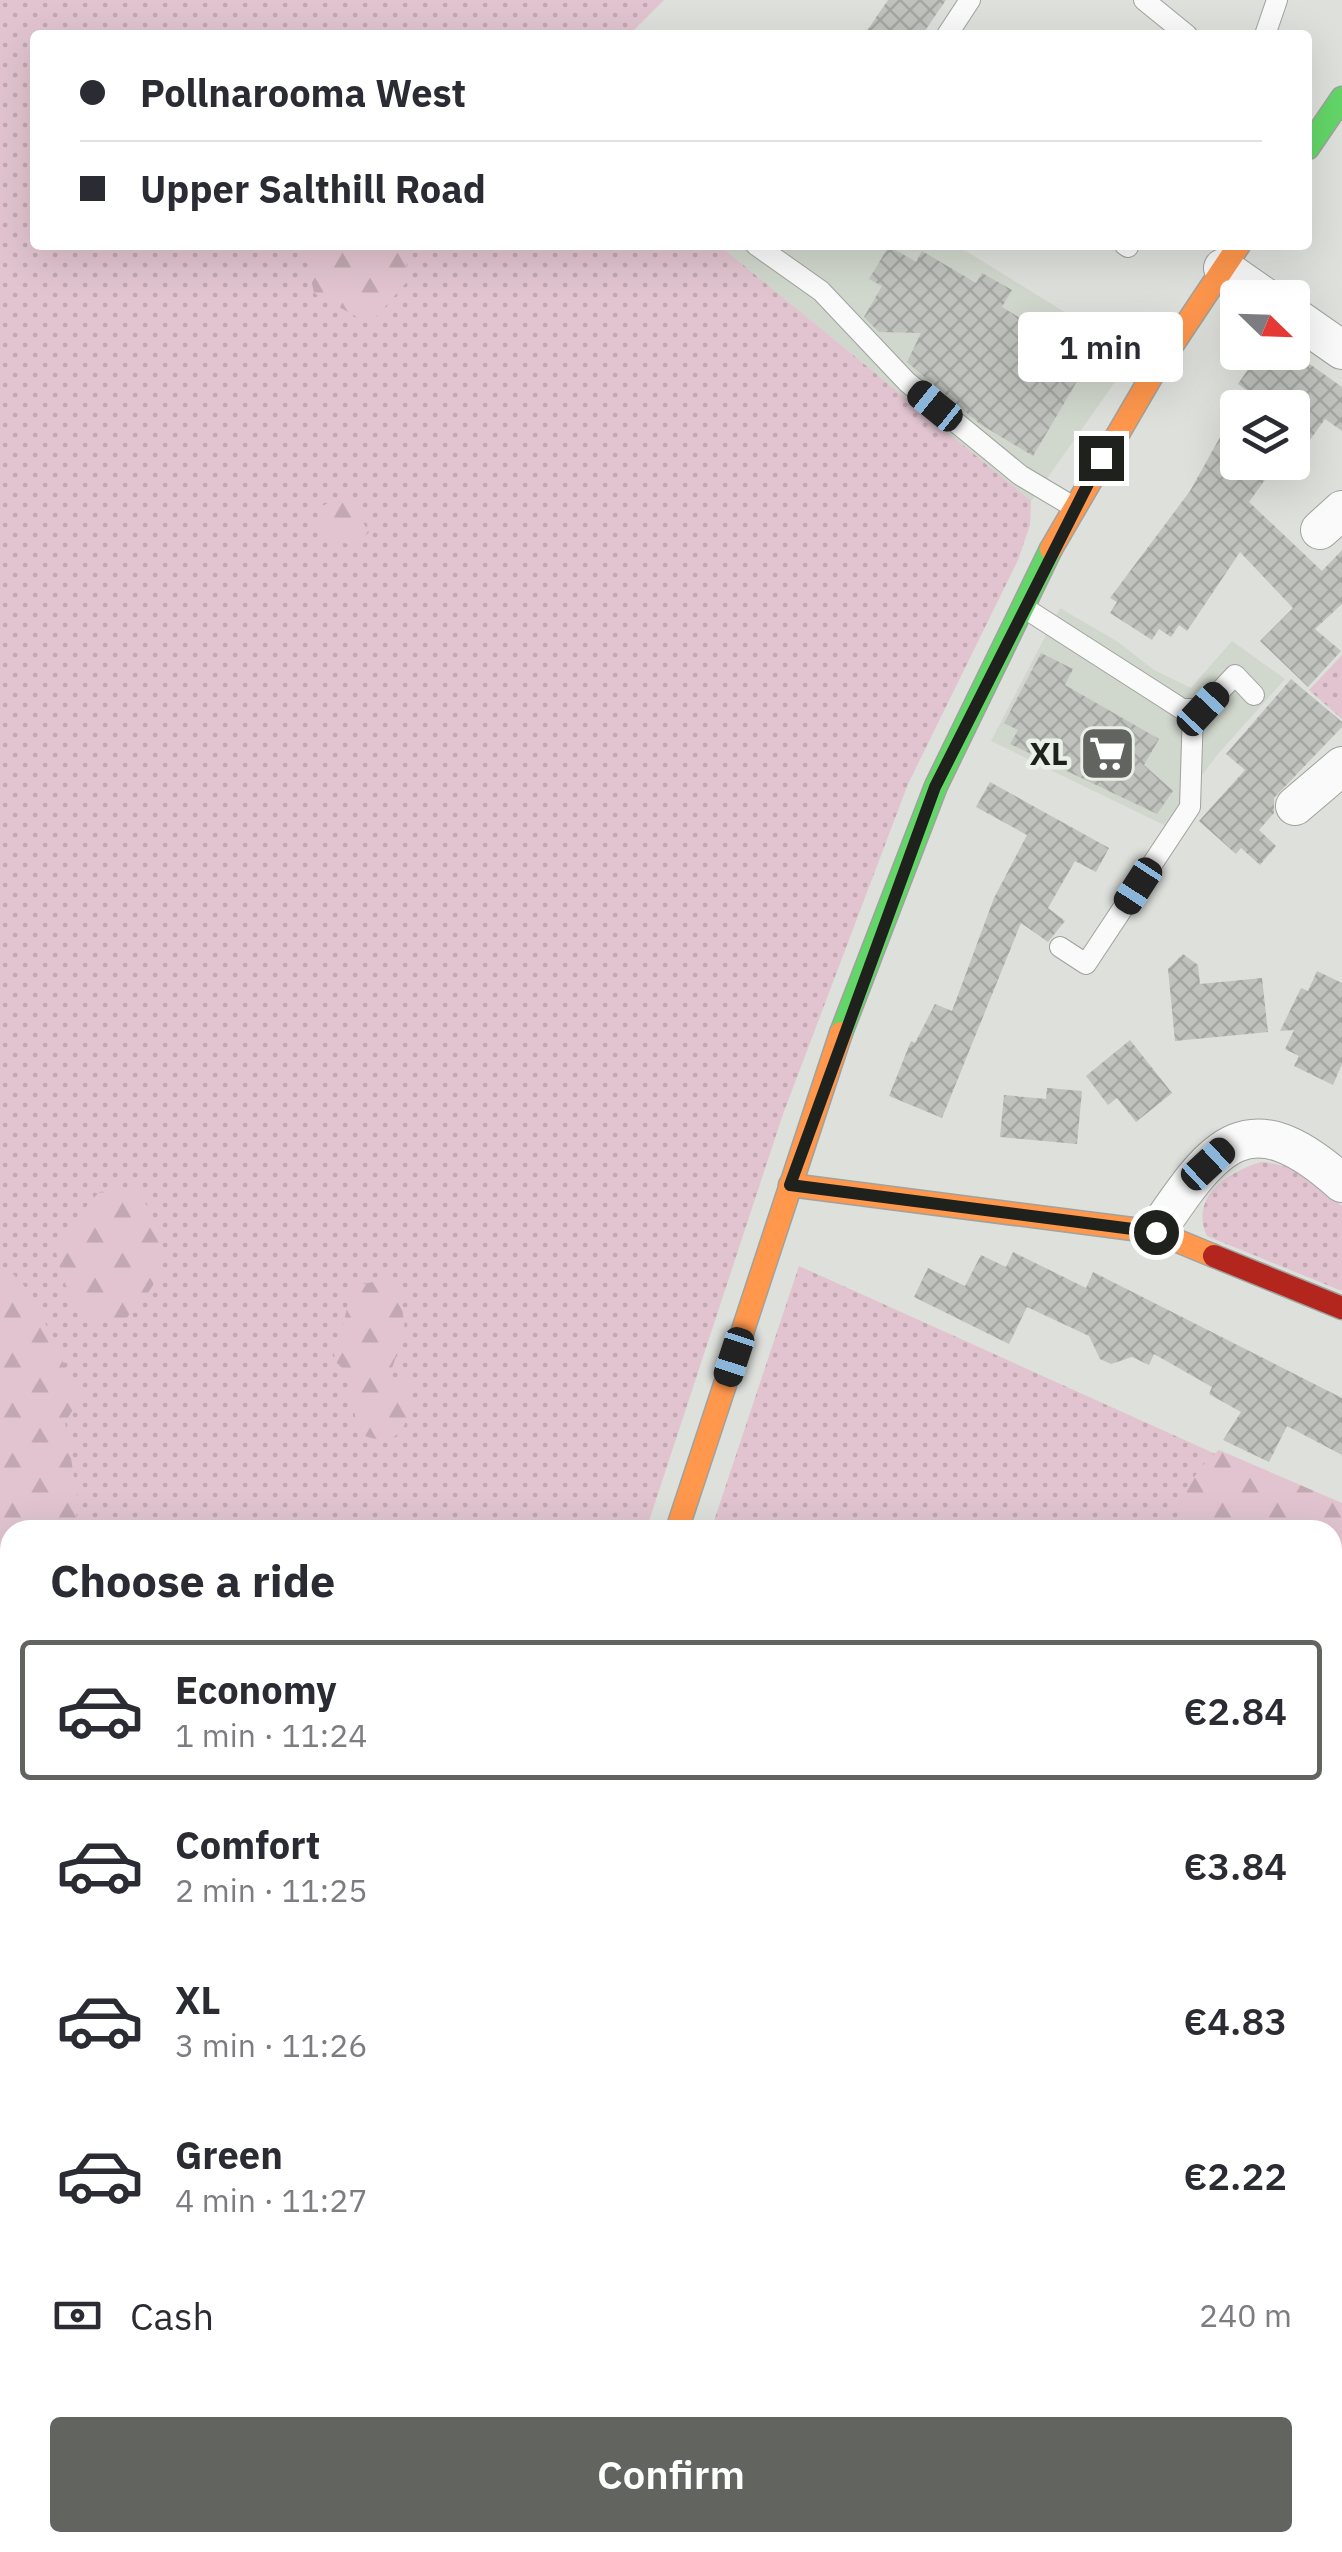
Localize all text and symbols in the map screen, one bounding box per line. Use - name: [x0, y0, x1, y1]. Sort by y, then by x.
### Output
- text: Pollnarooma West: [140, 68, 466, 117]
- text: Upper Salthill Road: [140, 164, 486, 213]
- north arrow: [1220, 280, 1310, 370]
- map controls: [1220, 280, 1310, 480]
- callout: 1 min: [1018, 313, 1184, 383]
- text: 1 min: [1059, 326, 1142, 368]
- car: [902, 375, 968, 437]
- button: layers: [1220, 390, 1310, 480]
- route end: [1079, 436, 1124, 481]
- car: [1172, 677, 1234, 741]
- supermarket icon: XL: [1077, 723, 1137, 783]
- place label: XL: [1030, 732, 1068, 774]
- car: [1109, 853, 1167, 919]
- car: [1176, 1133, 1240, 1195]
- route start: [1134, 1210, 1179, 1255]
- car: [710, 1324, 758, 1390]
- text: Choose a ride: [50, 1551, 335, 1609]
- icon: car: [55, 1665, 145, 1755]
- text: Economy: [175, 1665, 337, 1714]
- text: €2.84: [1183, 1686, 1287, 1735]
- text: 1 min · 11:24: [175, 1714, 368, 1756]
- icon: car: [55, 1820, 145, 1910]
- text: Comfort: [175, 1820, 320, 1869]
- text: €3.84: [1183, 1841, 1287, 1890]
- text: 2 min · 11:25: [175, 1869, 368, 1911]
- icon: car: [55, 1975, 145, 2065]
- text: XL: [175, 1975, 221, 2024]
- text: €4.83: [1183, 1996, 1287, 2045]
- text: 3 min · 11:26: [175, 2024, 368, 2066]
- icon: car: [55, 2130, 145, 2220]
- text: Green: [175, 2130, 283, 2179]
- text: €2.22: [1183, 2151, 1287, 2200]
- text: 4 min · 11:27: [175, 2179, 368, 2221]
- icon: cash: [50, 2288, 105, 2343]
- text: Cash: [130, 2291, 214, 2340]
- text: 240 m: [1199, 2294, 1292, 2336]
- button: Confirm: [50, 2417, 1292, 2532]

